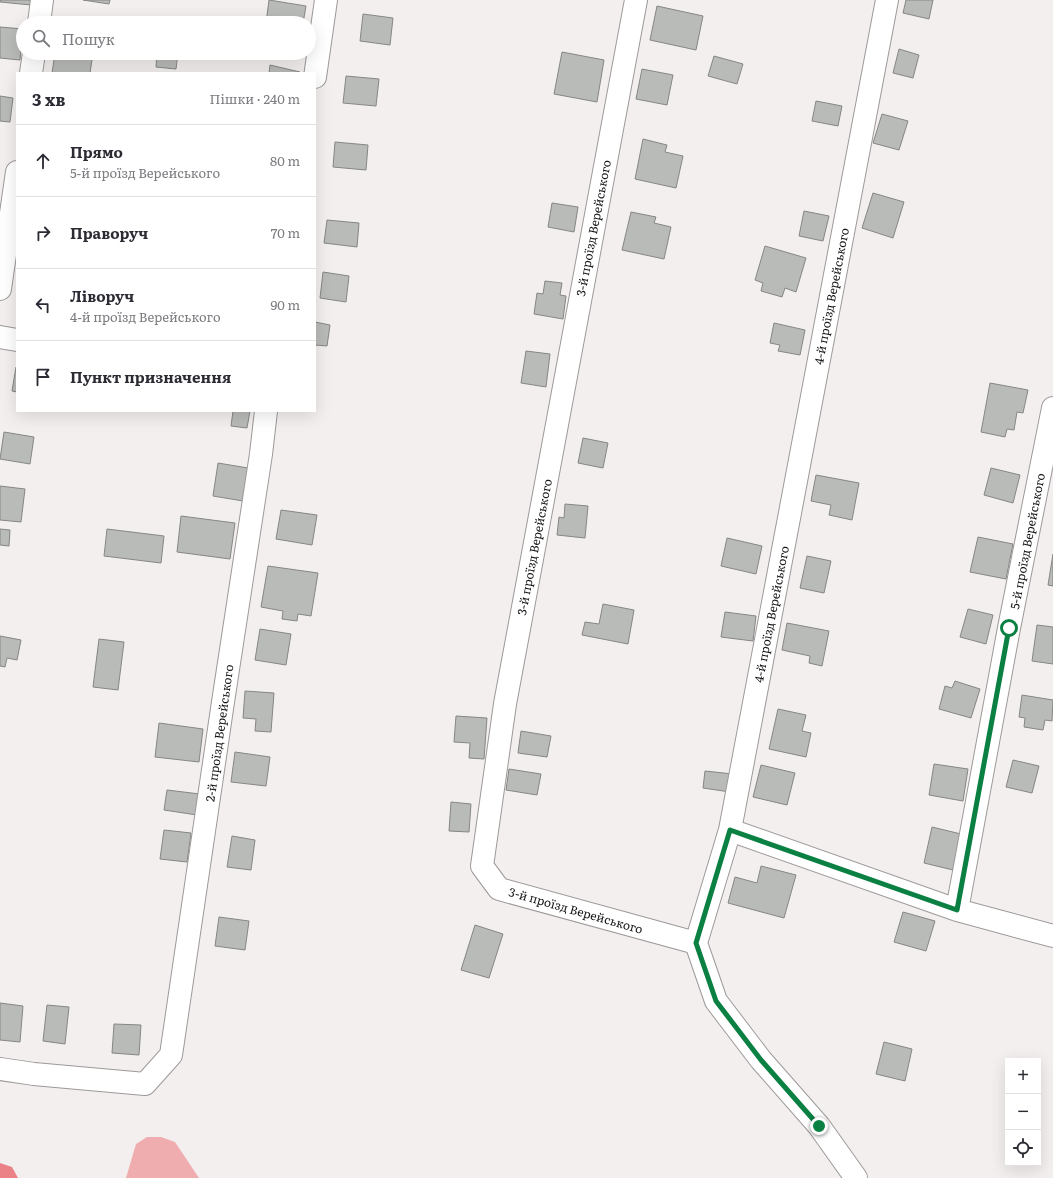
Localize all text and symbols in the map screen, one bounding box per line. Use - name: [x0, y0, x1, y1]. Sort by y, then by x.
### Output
- search box: [16, 16, 316, 60]
- icon: search: [30, 27, 52, 49]
- text: Пошук: [62, 27, 115, 50]
- text: 3 хв: [32, 86, 65, 111]
- text: Пішки · 240 m: [210, 89, 300, 108]
- text: Прямо: [70, 140, 123, 163]
- icon: ahead: [32, 150, 54, 172]
- text: 80 m: [270, 151, 300, 170]
- street label: 3-й проїзд Верейського: [571, 158, 615, 298]
- text: 5-й проїзд Верейського: [70, 163, 220, 182]
- text: Праворуч: [70, 221, 148, 244]
- icon: right: [32, 222, 54, 244]
- text: 70 m: [271, 223, 300, 242]
- street label: 4-й проїзд Верейського: [809, 226, 853, 366]
- text: Ліворуч: [70, 284, 134, 307]
- icon: left: [32, 294, 54, 316]
- text: 90 m: [270, 295, 300, 314]
- text: 4-й проїзд Верейського: [70, 307, 221, 326]
- text: Пункт призначення: [70, 365, 231, 388]
- icon: arrive: [32, 366, 54, 388]
- street label: 5-й проїзд Верейського: [1005, 471, 1049, 611]
- street label: 3-й проїзд Верейського: [512, 477, 556, 617]
- street label: 4-й проїзд Верейського: [749, 544, 793, 684]
- route start: [1000, 619, 1018, 637]
- street label: 2-й проїзд Верейського: [200, 663, 238, 803]
- street label: 3-й проїзд Верейського: [507, 882, 645, 938]
- map controls: [1005, 1058, 1041, 1166]
- button: +: [1005, 1058, 1041, 1094]
- button: −: [1005, 1094, 1041, 1130]
- route end: [810, 1117, 828, 1135]
- button: locate: [1005, 1130, 1041, 1166]

